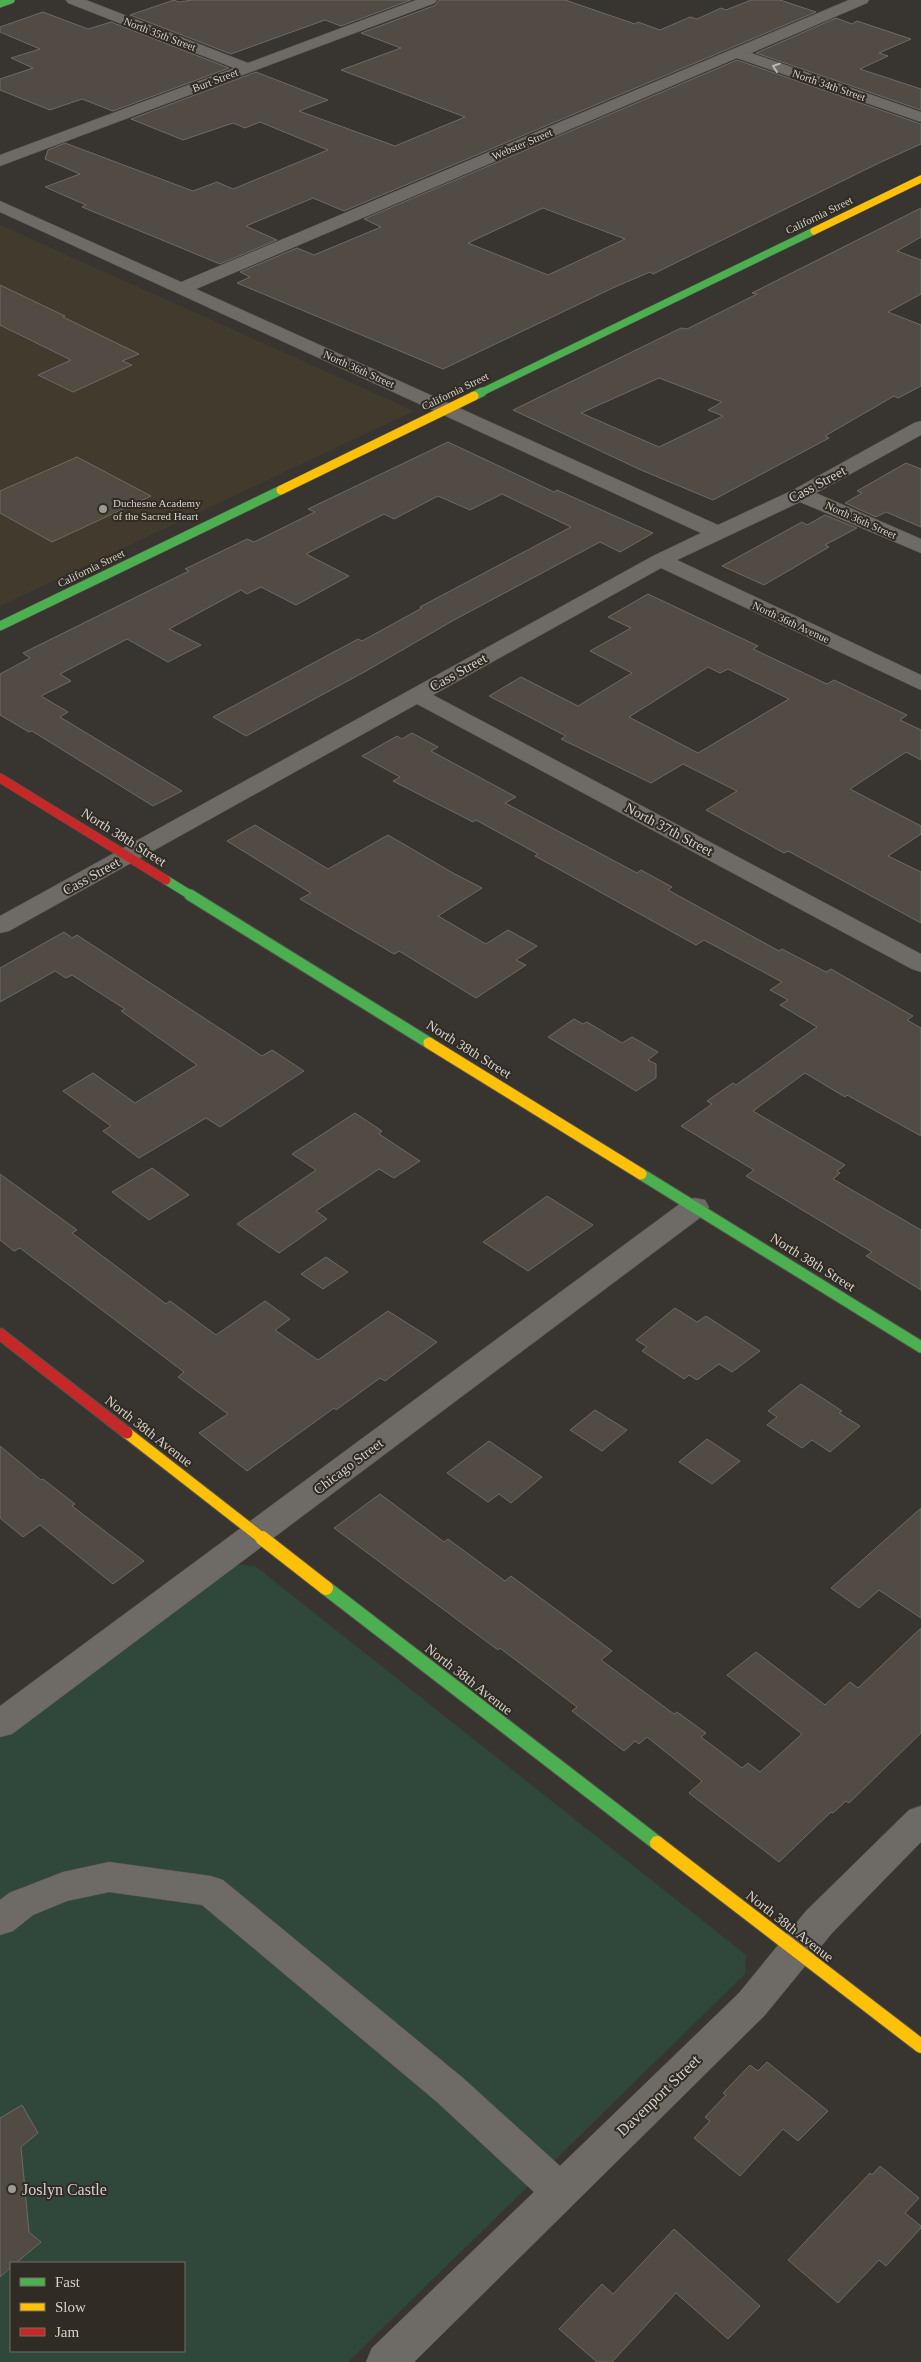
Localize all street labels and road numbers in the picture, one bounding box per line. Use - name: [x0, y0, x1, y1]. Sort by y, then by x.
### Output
- street label: North 35th Street: [122, 15, 198, 53]
- street label: Burt Street: [190, 66, 240, 94]
- street label: North 34th Street: [791, 67, 867, 103]
- street label: Webster Street: [490, 126, 554, 162]
- street label: California Street: [784, 194, 854, 236]
- street label: North 36th Street: [322, 348, 396, 390]
- street label: California Street: [420, 370, 490, 412]
- street label: Cass Street: [786, 463, 848, 506]
- street label: North 36th Street: [824, 499, 898, 541]
- street label: California Street: [56, 547, 126, 589]
- street label: North 36th Avenue: [751, 599, 831, 645]
- street label: Cass Street: [427, 651, 489, 694]
- street label: North 37th Street: [622, 800, 715, 859]
- street label: North 38th Street: [79, 805, 169, 870]
- street label: Cass Street: [60, 855, 122, 898]
- street label: North 38th Street: [424, 1017, 514, 1082]
- street label: North 38th Street: [768, 1230, 858, 1295]
- street label: North 38th Avenue: [102, 1393, 195, 1470]
- street label: Chicago Street: [311, 1435, 386, 1497]
- street label: North 38th Avenue: [422, 1641, 515, 1718]
- street label: North 38th Avenue: [743, 1888, 836, 1965]
- street label: Davenport Street: [613, 2051, 704, 2140]

